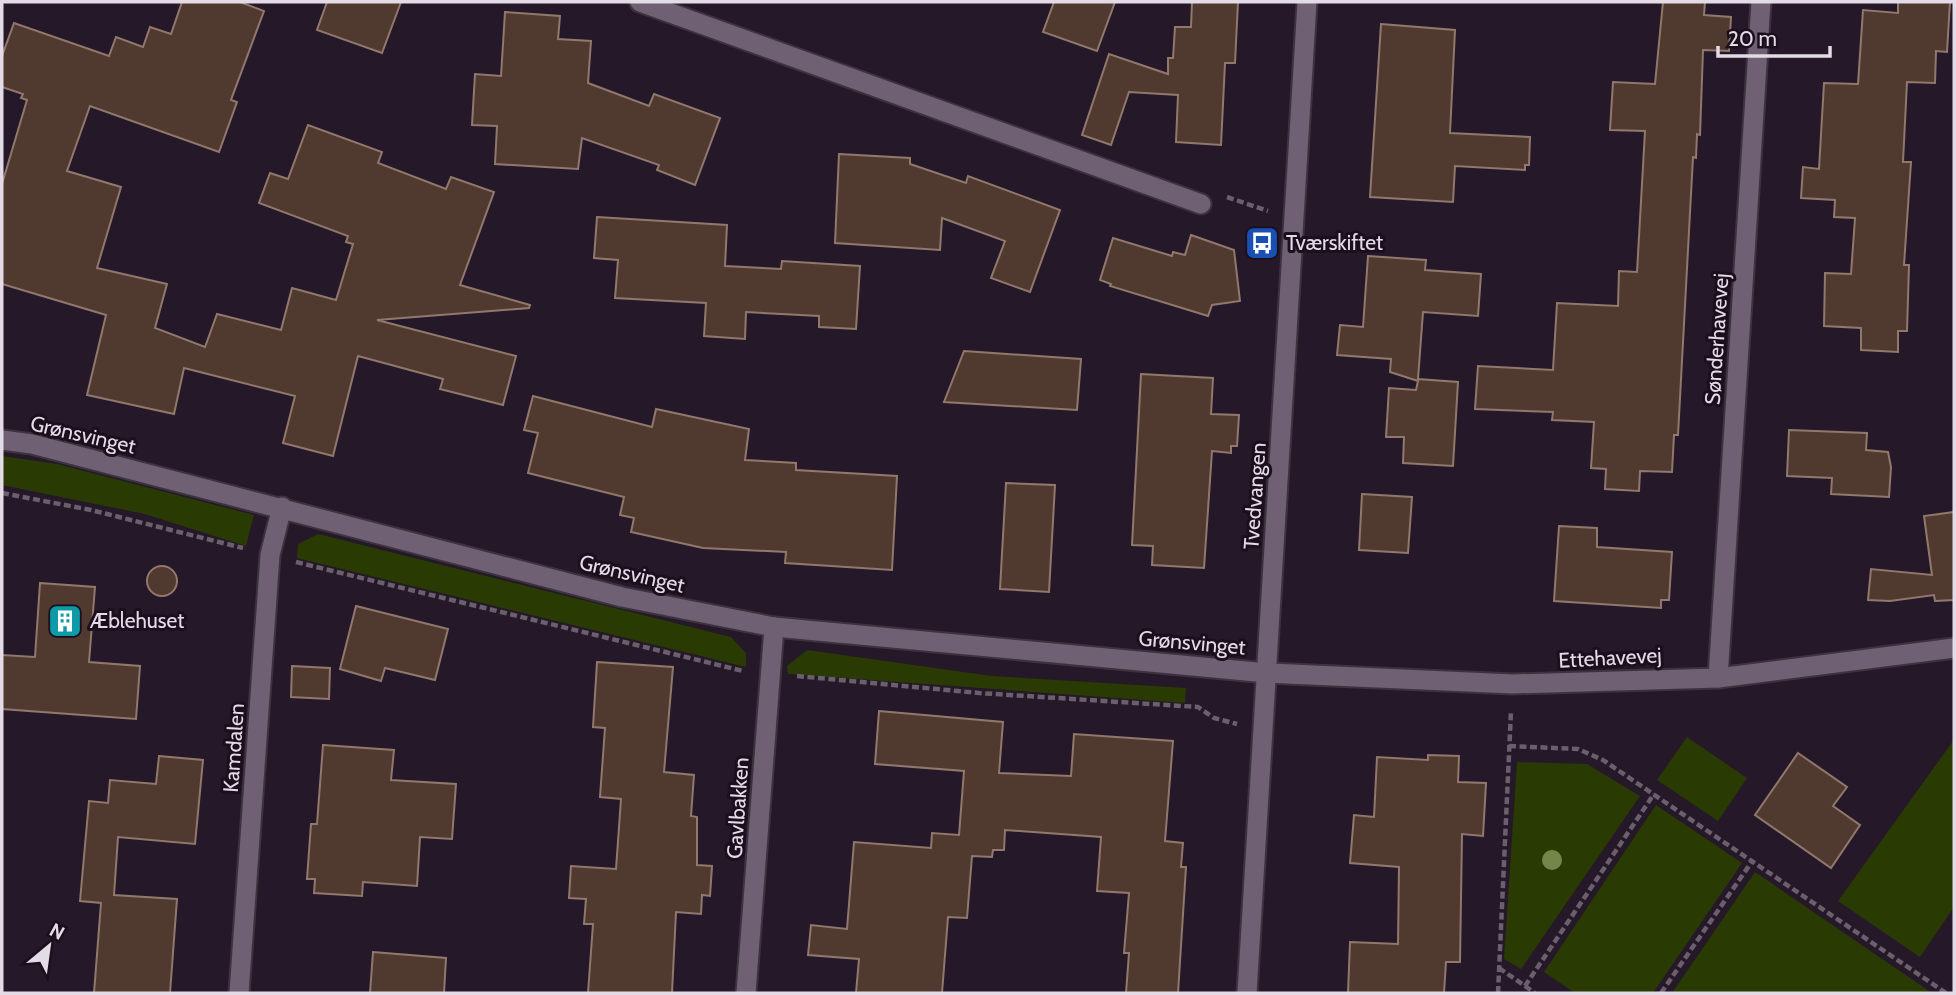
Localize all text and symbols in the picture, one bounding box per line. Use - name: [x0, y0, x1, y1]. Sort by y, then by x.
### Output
- scale bar: [1718, 14, 1830, 58]
- text: 20 m: [1728, 26, 1777, 51]
- bus stop icon: Tværskiftet: [1243, 224, 1281, 262]
- place label: Tværskiftet: [1286, 230, 1383, 255]
- street label: Sønderhavevej: [1699, 272, 1735, 406]
- street label: Grønsvinget: [28, 410, 138, 459]
- street label: Tvedvangen: [1238, 442, 1271, 550]
- street label: Grønsvinget: [577, 549, 687, 598]
- building icon: Æblehuset: [46, 602, 84, 640]
- place label: Æblehuset: [89, 608, 184, 633]
- street label: Grønsvinget: [1138, 625, 1247, 660]
- street label: Ettehavevej: [1558, 642, 1662, 674]
- street label: Kamdalen: [218, 702, 249, 793]
- street label: Gavlbakken: [721, 756, 754, 860]
- north arrow: [14, 911, 84, 981]
- text: N: [46, 918, 68, 945]

